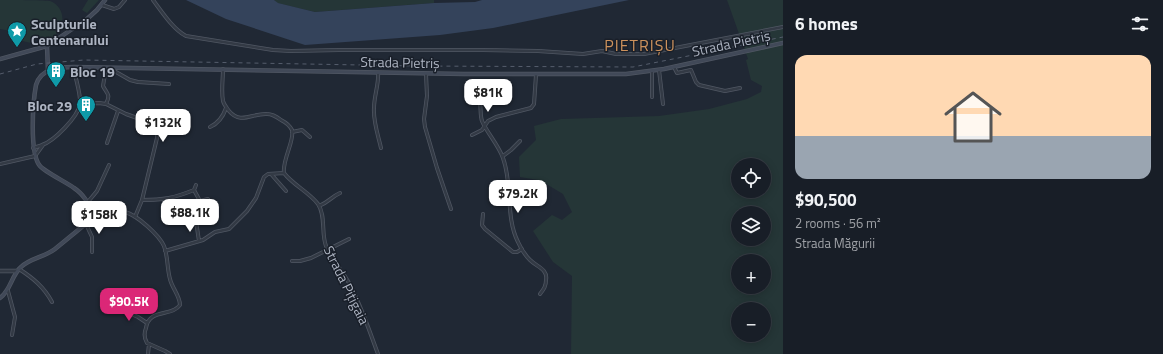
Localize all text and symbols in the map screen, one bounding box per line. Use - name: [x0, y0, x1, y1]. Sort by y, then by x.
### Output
- text: 6 homes: [795, 11, 858, 37]
- place label: Sculpturile Centenarului: [31, 13, 109, 50]
- icon: filters: [1129, 13, 1151, 35]
- place icon: Sculpturile Centenarului: [6, 20, 28, 48]
- street label: Strada Pietriș: [690, 24, 772, 62]
- district label: PIETRIȘU: [604, 33, 676, 57]
- street label: Strada Pietriș: [360, 51, 440, 73]
- building icon: Bloc 19: [45, 60, 67, 88]
- place label: Bloc 19: [70, 61, 115, 82]
- pin: $81K: [464, 79, 512, 113]
- icon: home: [937, 81, 1009, 153]
- text: $81K: [473, 82, 503, 102]
- building icon: Bloc 29: [75, 94, 97, 122]
- place label: Bloc 29: [27, 95, 72, 116]
- pin: $132K: [135, 109, 191, 143]
- text: $132K: [145, 112, 181, 132]
- map controls: [731, 158, 771, 342]
- button: locate: [731, 158, 771, 198]
- pin: $79.2K: [485, 180, 551, 214]
- text: $79.2K: [498, 183, 538, 203]
- text: $90,500: [795, 187, 857, 213]
- pin: $88.1K: [157, 199, 223, 233]
- pin: $158K: [71, 201, 127, 235]
- text: $88.1K: [170, 202, 210, 222]
- text: $158K: [81, 204, 117, 224]
- button: layers: [731, 206, 771, 246]
- text: 2 rooms · 56 m²: [795, 213, 881, 233]
- text: Strada Măgurii: [795, 233, 875, 253]
- street label: Strada Pițigaia: [319, 242, 375, 328]
- button: +: [731, 254, 771, 294]
- pin: $90.5K: [96, 288, 162, 322]
- text: $90.5K: [109, 291, 149, 311]
- button: −: [731, 302, 771, 342]

